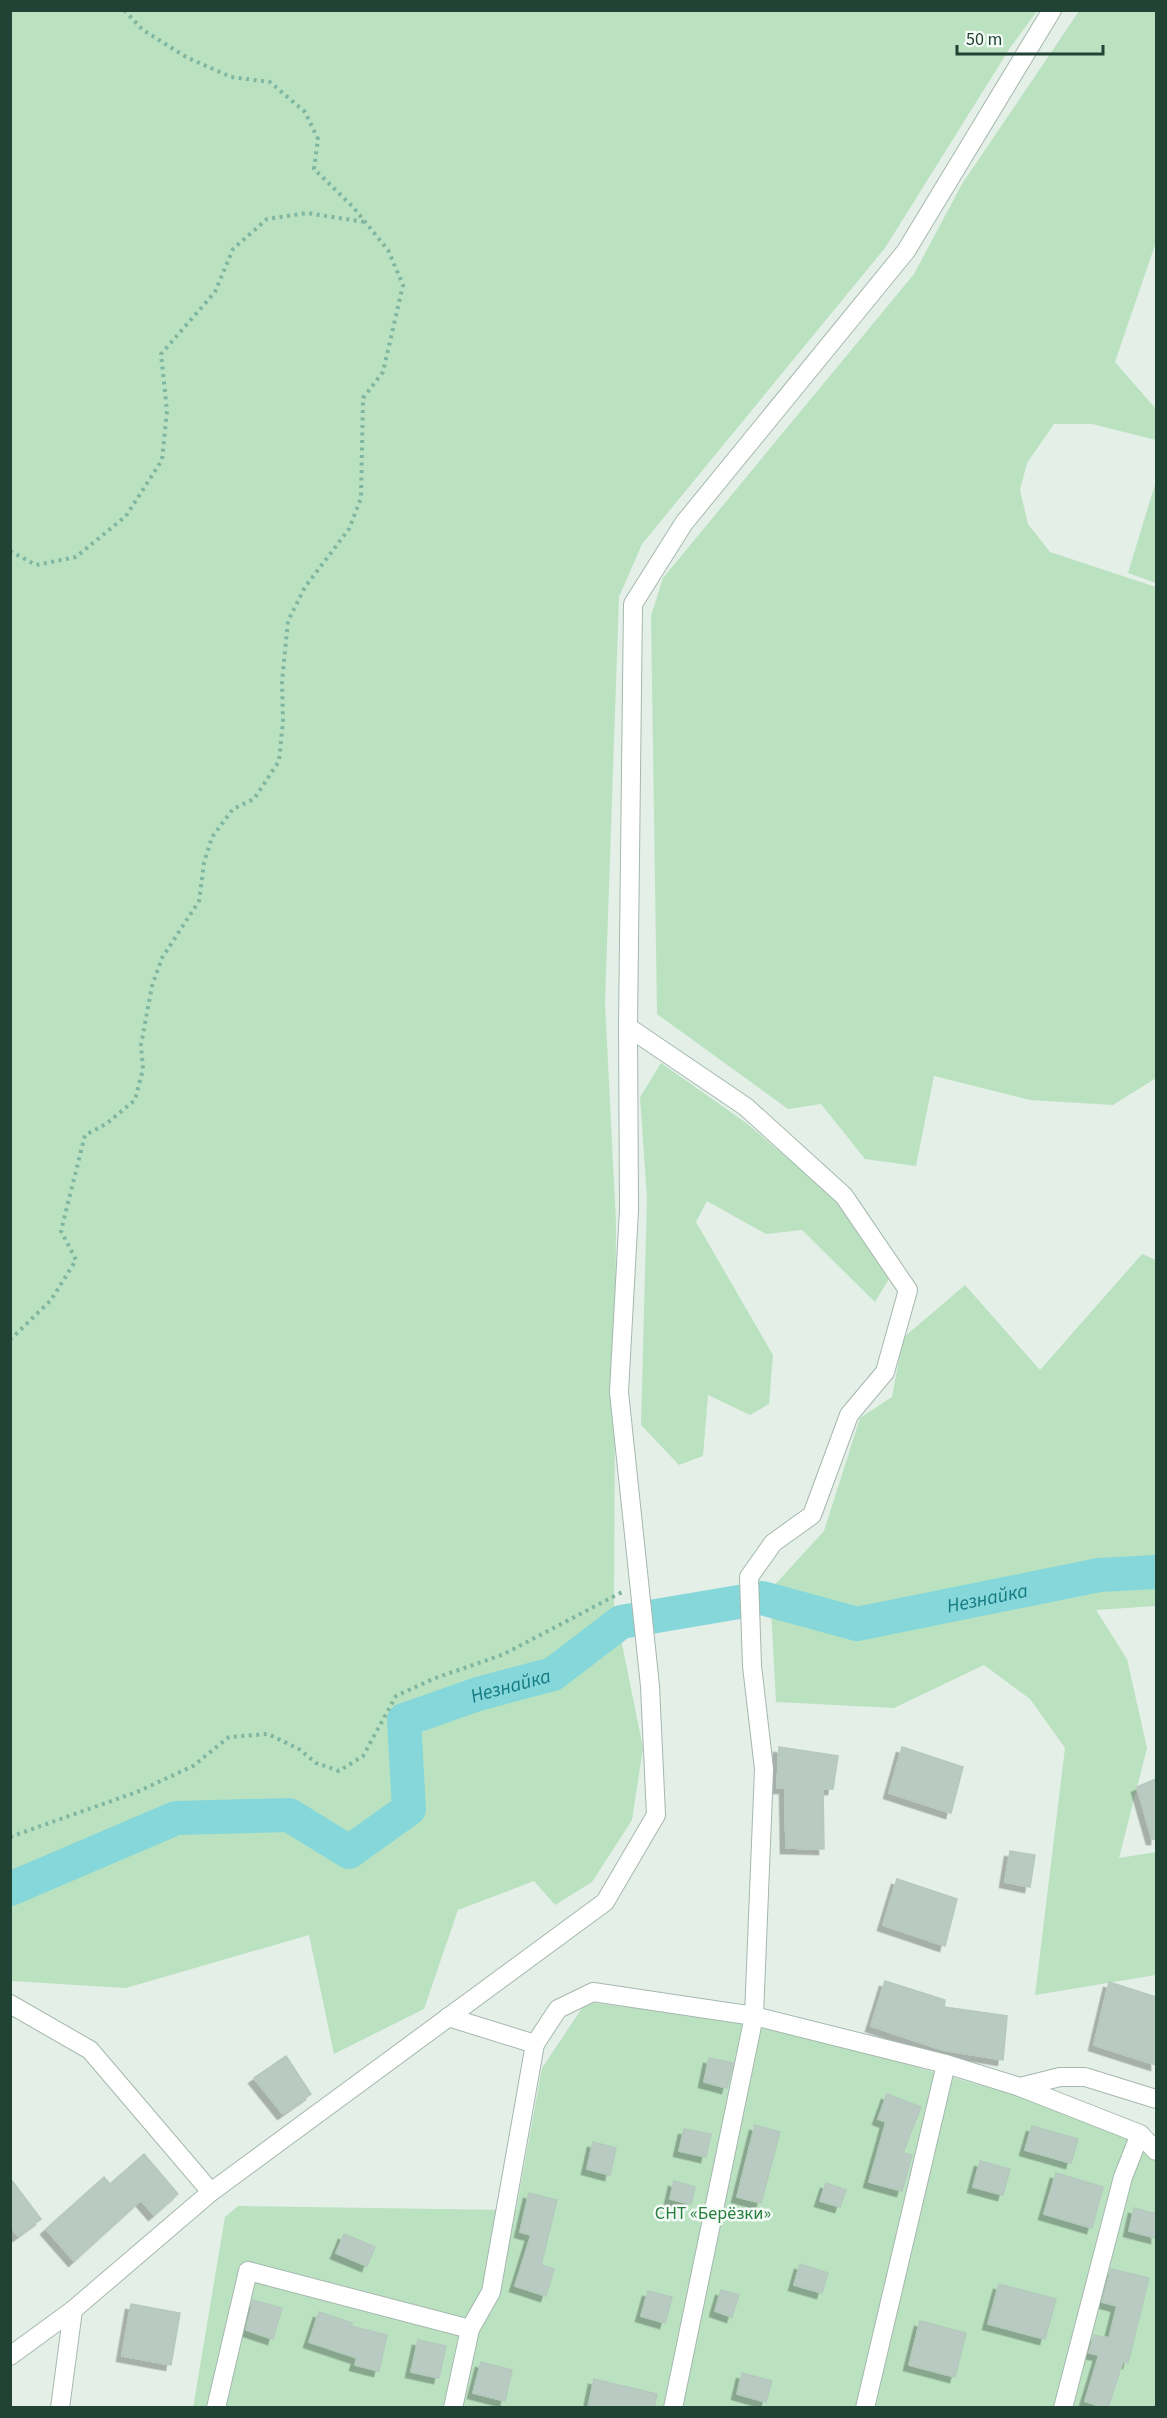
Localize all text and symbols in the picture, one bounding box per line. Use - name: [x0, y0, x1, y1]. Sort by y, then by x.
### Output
- scale bar: [957, 18, 1102, 56]
- text: 50 m: [966, 27, 1002, 52]
- water label: Незнайка: [944, 1577, 1031, 1620]
- water label: Незнайка: [467, 1662, 554, 1711]
- park label: СНТ «Берёзки»: [655, 2201, 771, 2226]

